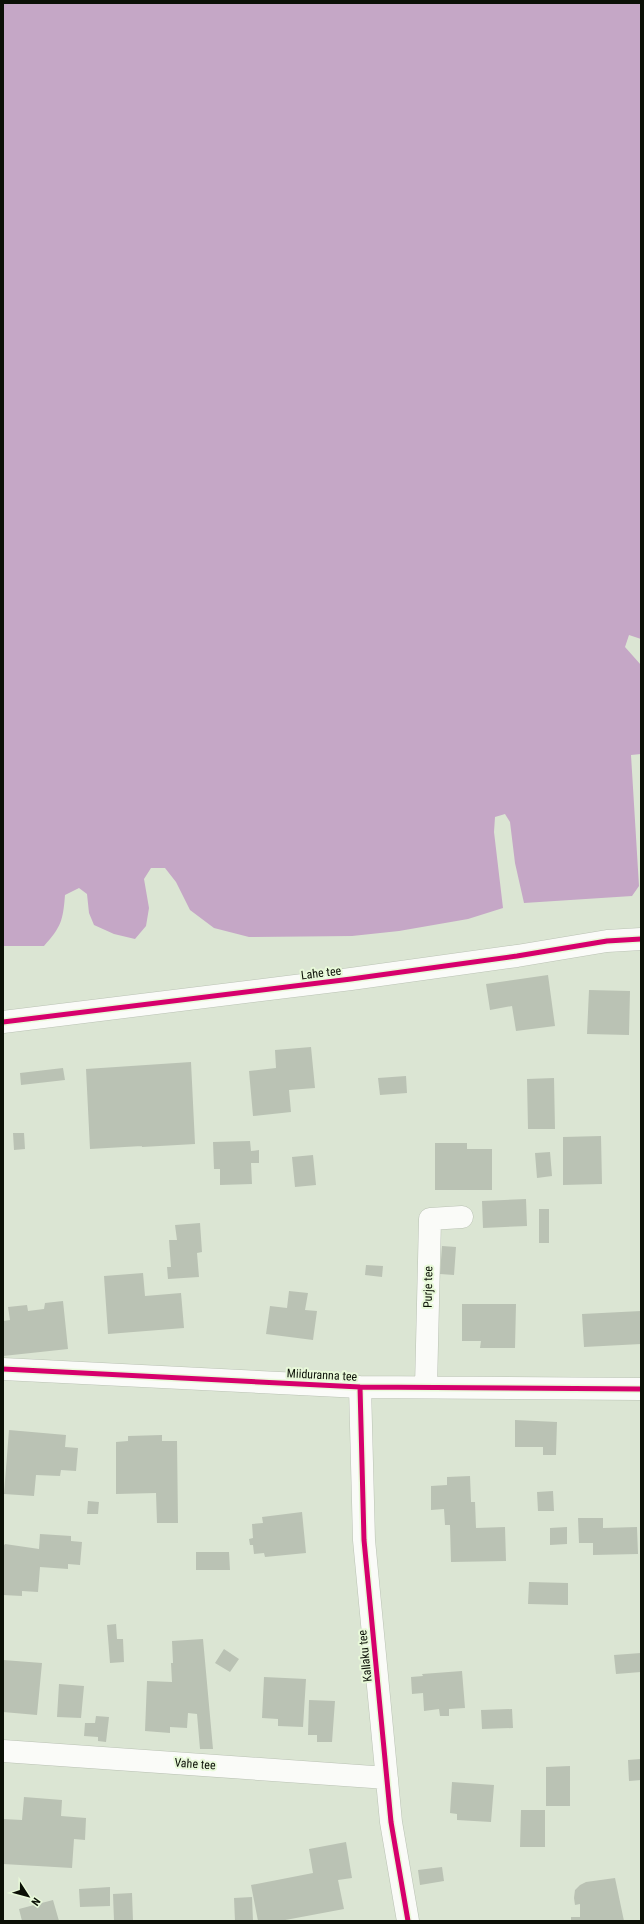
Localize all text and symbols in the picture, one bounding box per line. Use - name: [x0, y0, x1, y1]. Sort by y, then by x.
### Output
- street label: Lahe tee: [300, 964, 342, 982]
- street label: Purje tee: [421, 1266, 435, 1308]
- street label: Miiduranna tee: [286, 1366, 358, 1384]
- street label: Kallaku tee: [355, 1629, 375, 1683]
- street label: Vahe tee: [174, 1756, 216, 1772]
- north arrow: [8, 1876, 48, 1916]
- text: N: [28, 1895, 43, 1908]

